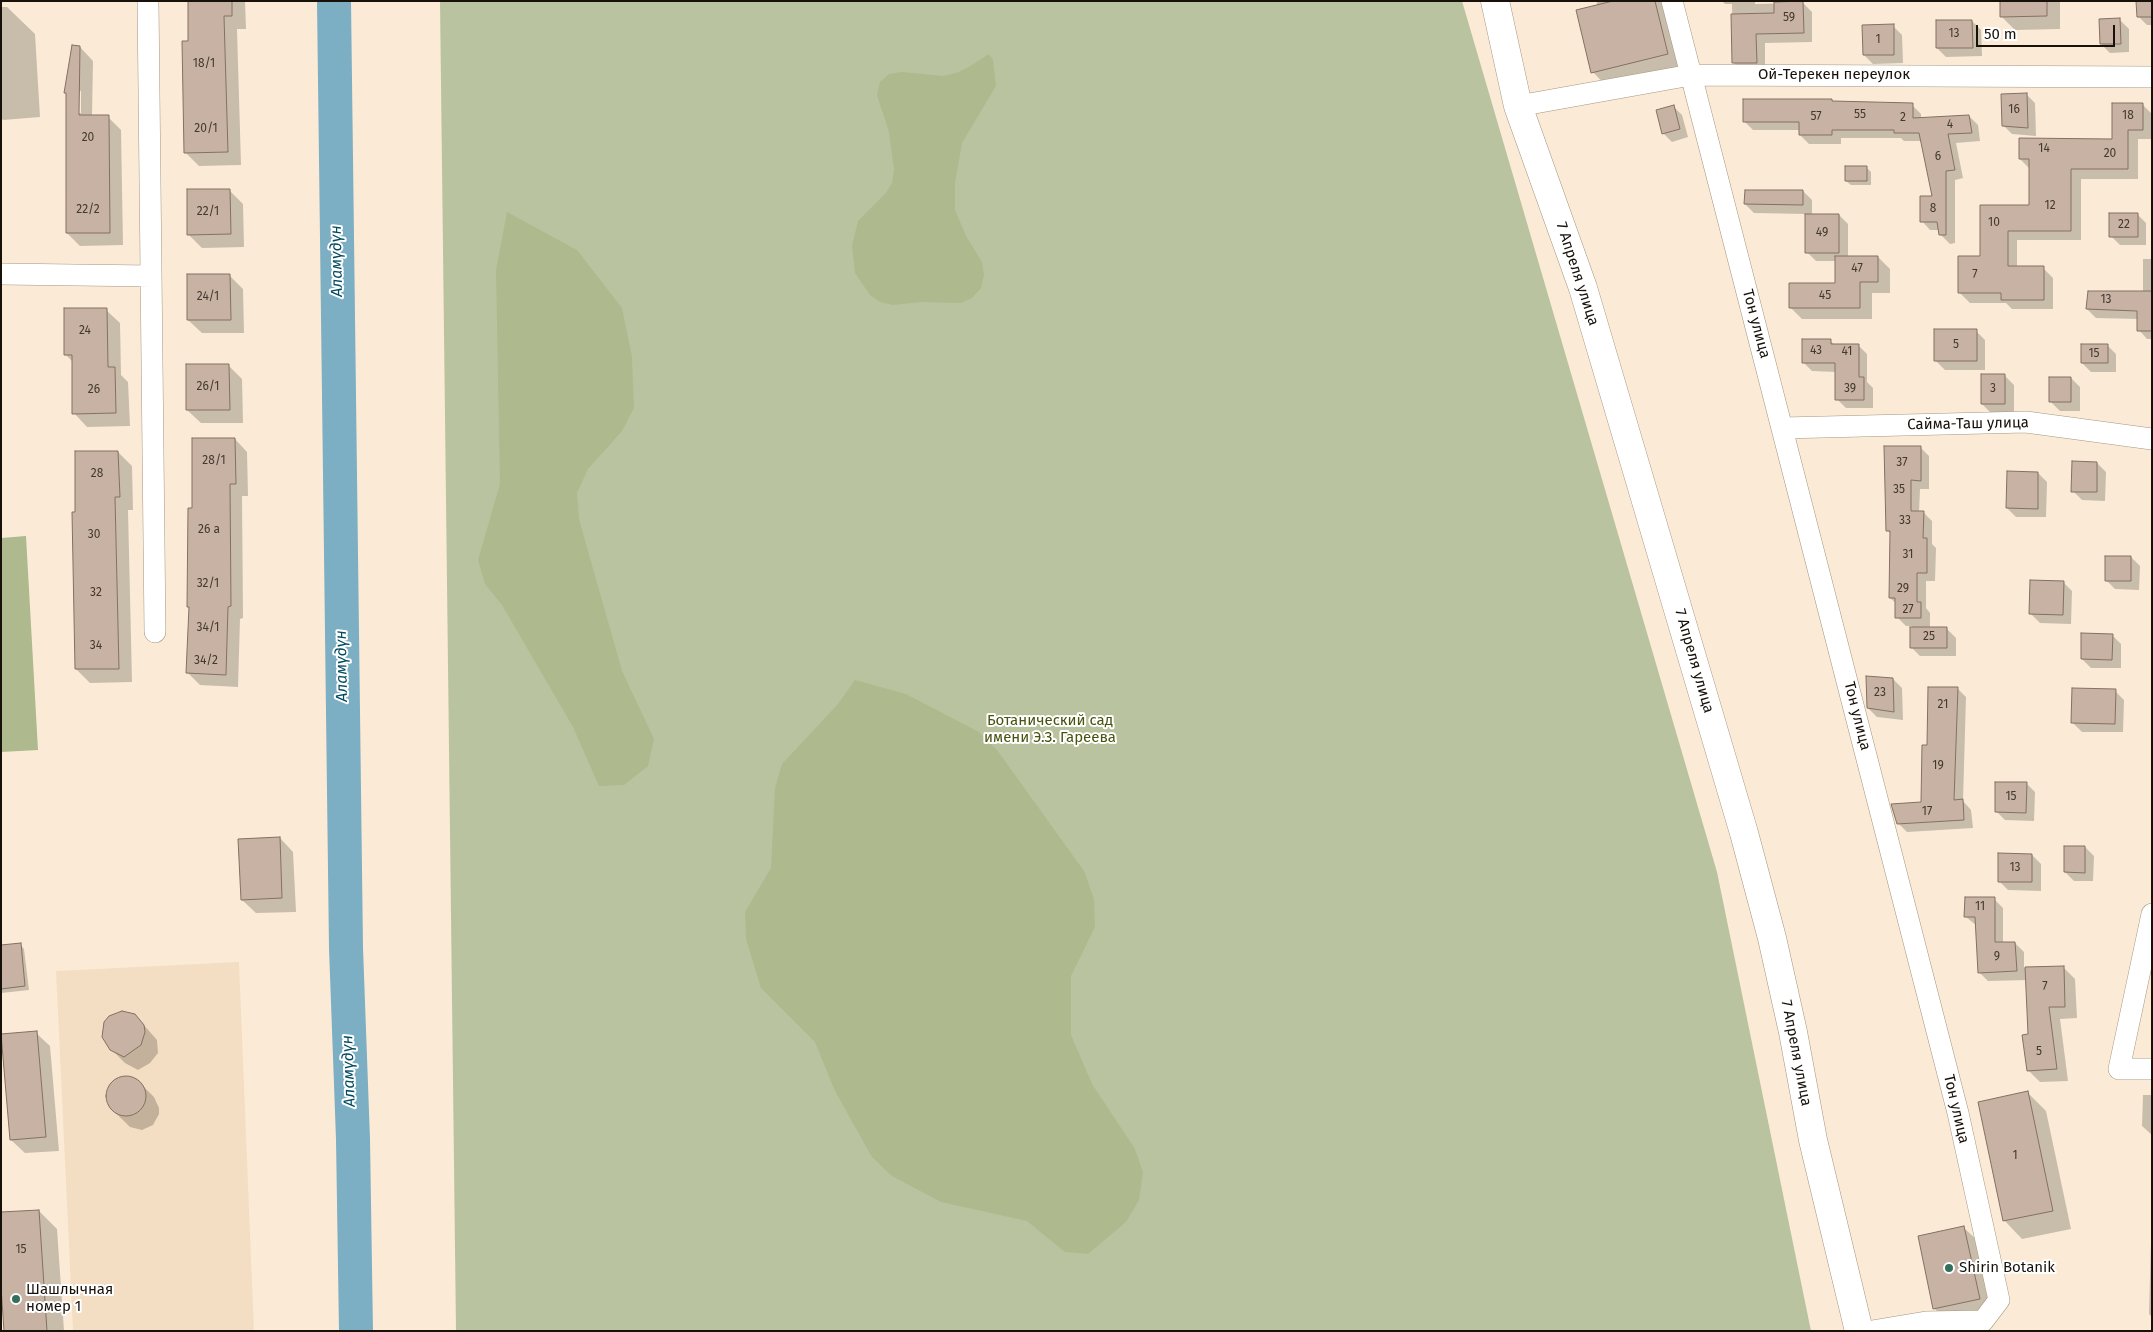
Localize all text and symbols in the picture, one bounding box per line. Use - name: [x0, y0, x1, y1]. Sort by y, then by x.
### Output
- house number: 59: [1783, 11, 1795, 25]
- scale bar: [1978, 15, 2117, 47]
- text: 50 m: [1984, 25, 2017, 43]
- house number: 13: [1948, 27, 1960, 41]
- house number: 1: [1875, 33, 1881, 47]
- house number: 18/1: [193, 57, 215, 71]
- street label: Ой-Терекен переулок: [1758, 66, 1910, 84]
- house number: 16: [2008, 103, 2020, 117]
- house number: 55: [1854, 108, 1866, 122]
- house number: 18: [2122, 109, 2134, 123]
- house number: 57: [1810, 110, 1822, 124]
- house number: 2: [1900, 111, 1906, 125]
- house number: 4: [1947, 118, 1953, 132]
- house number: 20/1: [194, 122, 218, 136]
- house number: 20: [82, 131, 94, 145]
- house number: 14: [2038, 142, 2050, 156]
- house number: 20: [2104, 147, 2116, 161]
- house number: 6: [1935, 150, 1941, 164]
- house number: 12: [2044, 199, 2056, 213]
- house number: 8: [1930, 202, 1936, 216]
- house number: 22/2: [76, 203, 100, 217]
- house number: 22/1: [197, 205, 219, 219]
- house number: 10: [1988, 216, 2000, 230]
- house number: 22: [2118, 218, 2130, 232]
- street label: 7 Апреля улица: [1552, 220, 1602, 328]
- water label: Аламүдүн: [327, 225, 347, 297]
- house number: 49: [1816, 226, 1828, 240]
- house number: 47: [1851, 262, 1863, 276]
- house number: 7: [1972, 268, 1978, 282]
- street label: Тон улица: [1738, 288, 1774, 360]
- house number: 45: [1819, 289, 1831, 303]
- house number: 24/1: [197, 290, 219, 304]
- house number: 13: [2100, 293, 2112, 307]
- house number: 24: [79, 324, 91, 338]
- house number: 5: [1953, 338, 1959, 352]
- house number: 43: [1810, 344, 1822, 358]
- house number: 41: [1842, 345, 1852, 359]
- house number: 15: [2088, 347, 2100, 361]
- house number: 26/1: [197, 380, 219, 394]
- house number: 39: [1844, 382, 1856, 396]
- house number: 3: [1990, 382, 1996, 396]
- house number: 26: [88, 383, 100, 397]
- street label: Сайма-Таш улица: [1907, 414, 2029, 434]
- house number: 28/1: [202, 454, 226, 468]
- house number: 37: [1896, 456, 1908, 470]
- house number: 28: [91, 467, 103, 481]
- house number: 35: [1893, 483, 1905, 497]
- house number: 33: [1899, 514, 1911, 528]
- house number: 26 а: [198, 523, 220, 537]
- house number: 30: [88, 528, 100, 542]
- house number: 31: [1903, 548, 1913, 562]
- house number: 32/1: [197, 577, 219, 591]
- house number: 29: [1897, 582, 1909, 596]
- house number: 32: [90, 586, 102, 600]
- house number: 27: [1902, 603, 1914, 617]
- street label: 7 Апреля улица: [1671, 607, 1717, 715]
- house number: 34/1: [197, 621, 219, 635]
- water label: Аламүдүн: [332, 630, 352, 702]
- house number: 25: [1923, 630, 1935, 644]
- house number: 34: [90, 639, 102, 653]
- house number: 34/2: [194, 654, 218, 668]
- street label: Тон улица: [1840, 680, 1874, 752]
- house number: 23: [1874, 686, 1886, 700]
- house number: 21: [1938, 698, 1948, 712]
- park label: Ботанический сад имени Э.З. Гареева: [984, 712, 1116, 747]
- house number: 19: [1932, 759, 1944, 773]
- house number: 15: [2005, 790, 2017, 804]
- house number: 17: [1922, 805, 1932, 819]
- house number: 13: [2009, 861, 2021, 875]
- house number: 11: [1975, 900, 1985, 914]
- house number: 9: [1994, 950, 2000, 964]
- house number: 7: [2042, 980, 2048, 994]
- street label: 7 Апреля улица: [1777, 998, 1815, 1108]
- water label: Аламүдүн: [338, 1035, 360, 1107]
- house number: 5: [2036, 1045, 2042, 1059]
- street label: Тон улица: [1939, 1073, 1973, 1145]
- house number: 1: [2012, 1149, 2018, 1163]
- house number: 15: [15, 1243, 27, 1257]
- place label: Shirin Botanik: [1959, 1259, 2055, 1277]
- marker: Shirin Botanik: [1943, 1262, 1955, 1274]
- place label: Шашлычная номер 1: [26, 1281, 113, 1316]
- marker: Шашлычная номер 1: [10, 1293, 22, 1305]

